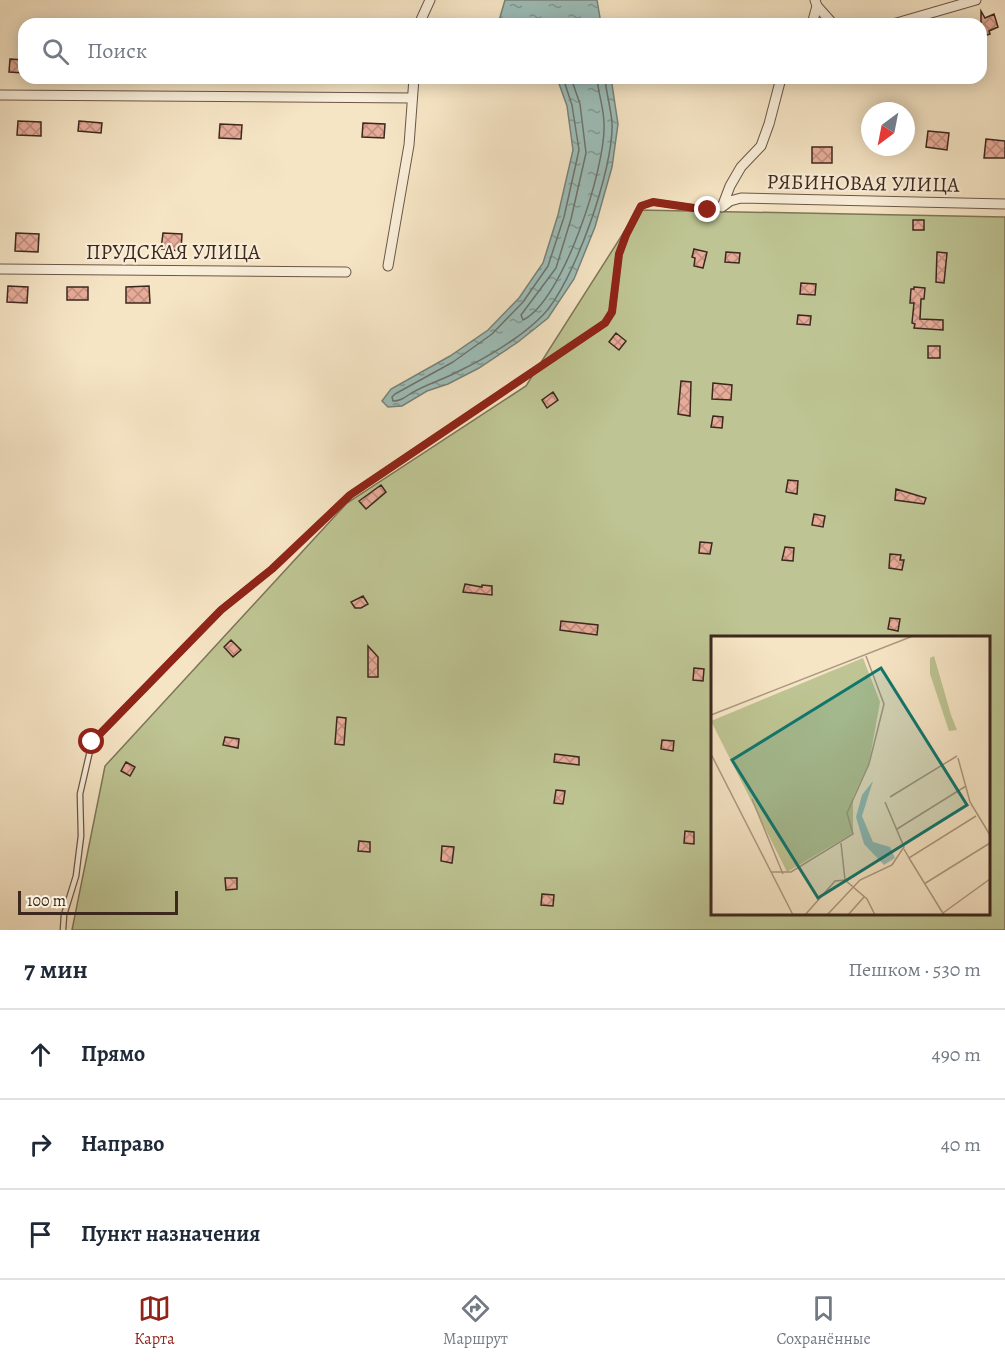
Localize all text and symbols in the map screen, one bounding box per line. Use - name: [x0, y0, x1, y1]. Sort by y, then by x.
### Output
- search box: [18, 18, 987, 84]
- icon: search: [39, 35, 72, 68]
- text: Поиск: [87, 36, 147, 66]
- north arrow: [861, 102, 915, 156]
- street label: РЯБИНОВАЯ УЛИЦА: [766, 167, 960, 199]
- route end: [694, 196, 720, 222]
- street label: ПРУДСКАЯ УЛИЦА: [86, 238, 261, 266]
- inset map: [711, 636, 990, 915]
- route start: [78, 728, 104, 754]
- scale bar: [18, 888, 178, 916]
- text: 100 m: [27, 890, 66, 912]
- text: 7 мин: [24, 952, 88, 987]
- text: Пешком · 530 m: [848, 956, 981, 983]
- icon: ahead: [24, 1038, 57, 1071]
- text: Прямо: [81, 1039, 145, 1069]
- text: 490 m: [932, 1041, 981, 1068]
- icon: right: [24, 1128, 57, 1161]
- text: Направо: [81, 1129, 164, 1159]
- text: 40 m: [941, 1131, 981, 1158]
- icon: arrive: [24, 1218, 57, 1251]
- text: Пункт назначения: [81, 1219, 260, 1249]
- tab: Карта: [134, 1292, 175, 1350]
- tab: Маршрут: [443, 1292, 508, 1350]
- tab: Сохранённые: [776, 1292, 871, 1350]

